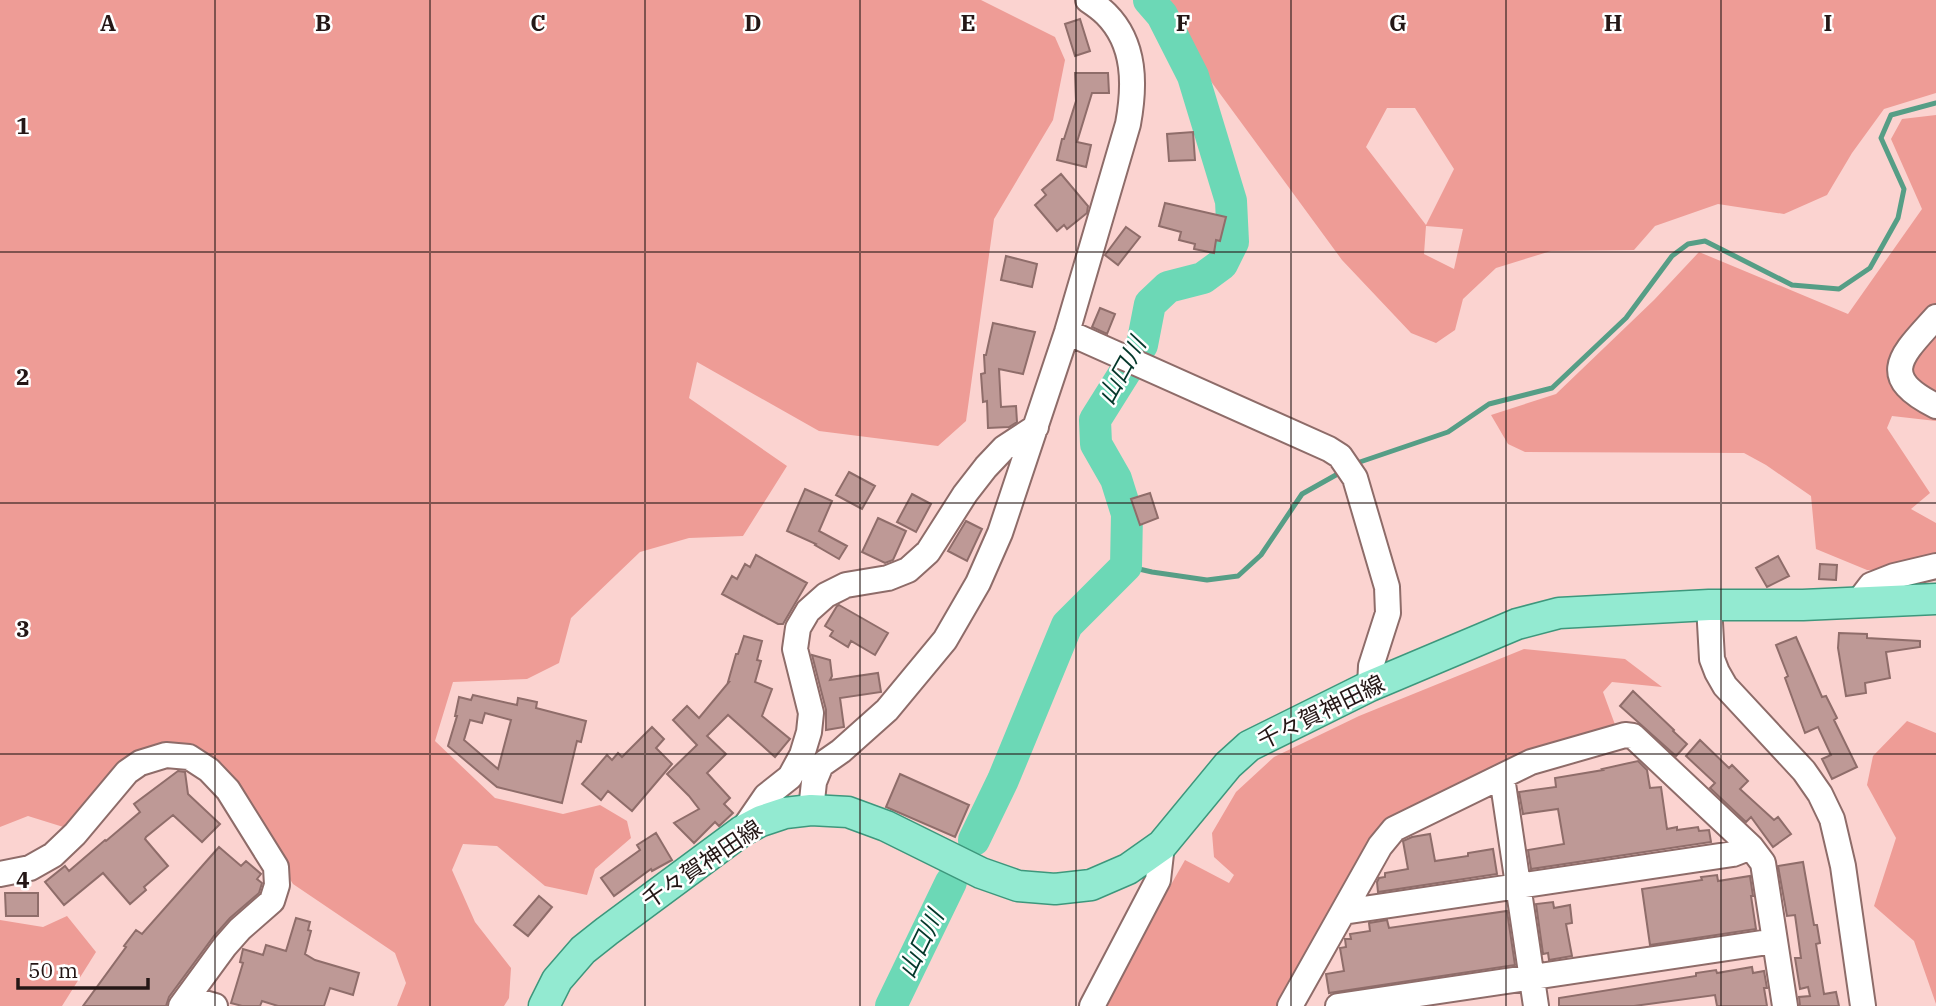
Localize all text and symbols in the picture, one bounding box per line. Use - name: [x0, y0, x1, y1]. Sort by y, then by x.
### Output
- text: A: [100, 7, 116, 37]
- text: B: [315, 7, 331, 37]
- text: C: [530, 7, 546, 37]
- text: D: [744, 7, 762, 37]
- text: E: [960, 7, 976, 37]
- text: F: [1176, 7, 1190, 37]
- text: G: [1389, 7, 1407, 37]
- text: H: [1604, 7, 1622, 37]
- text: I: [1824, 7, 1832, 37]
- text: 1: [16, 110, 30, 140]
- water label: 山口川: [1090, 329, 1154, 410]
- text: 2: [16, 361, 30, 391]
- text: 3: [16, 613, 30, 643]
- street label: 千々賀神田線: [1252, 667, 1389, 755]
- street label: 千々賀神田線: [636, 812, 767, 914]
- text: 4: [16, 864, 30, 894]
- water label: 山口川: [890, 901, 952, 983]
- scale bar: [18, 946, 147, 990]
- text: 50 m: [28, 956, 78, 984]

